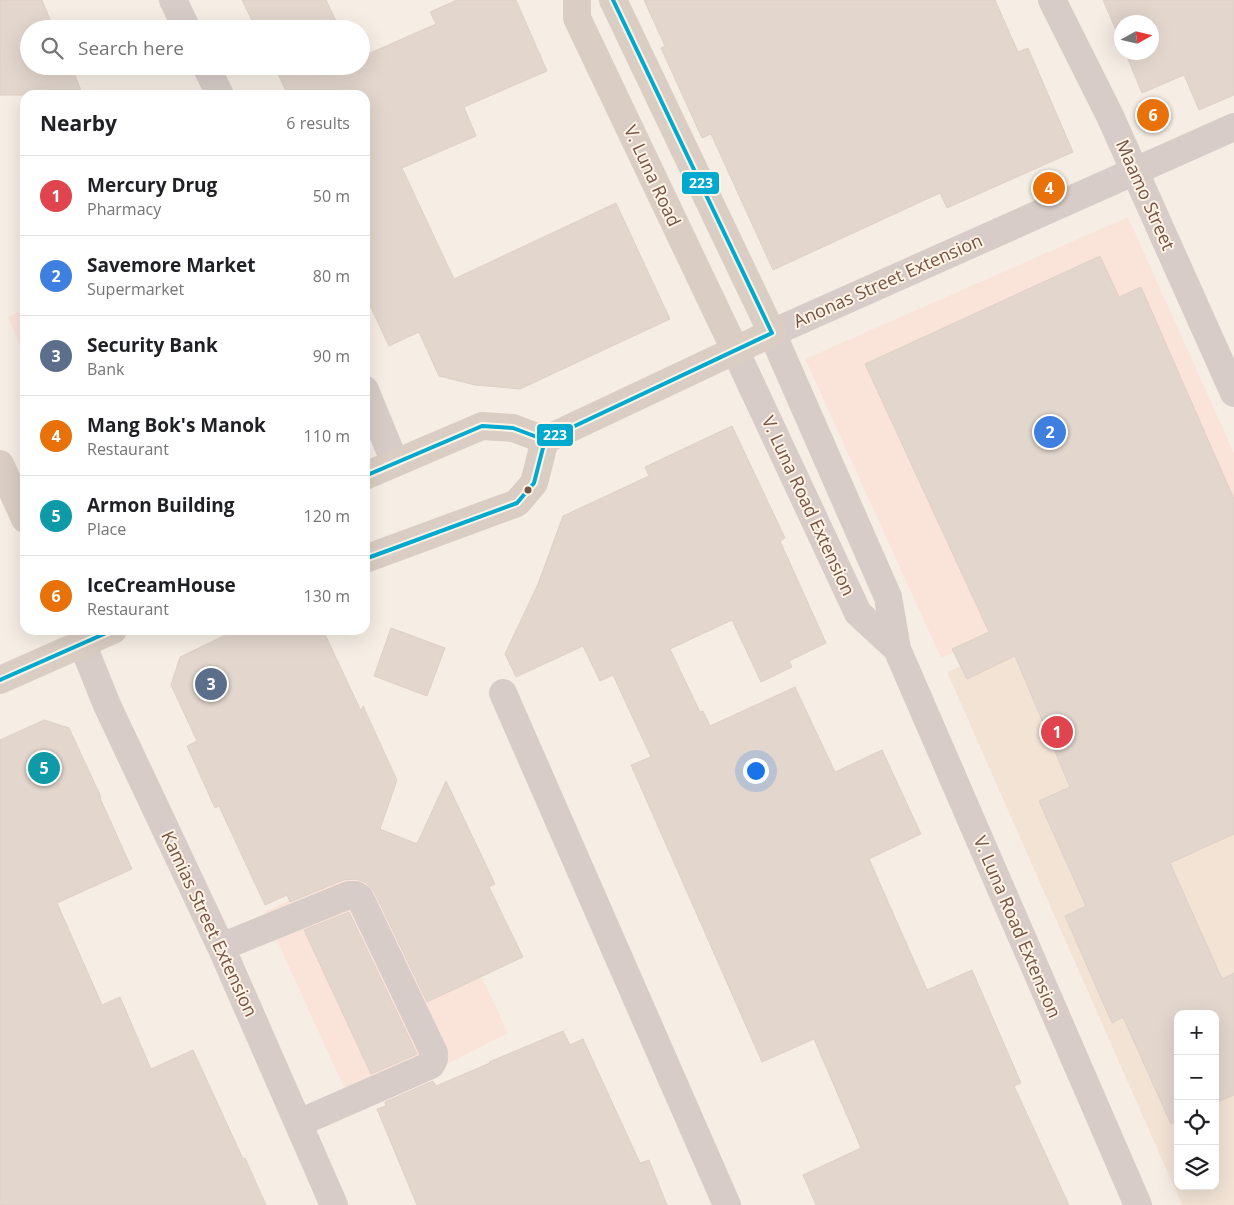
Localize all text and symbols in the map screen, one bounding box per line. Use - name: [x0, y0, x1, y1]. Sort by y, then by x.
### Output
- north arrow: [1114, 15, 1159, 60]
- search box: [20, 20, 370, 75]
- icon: search: [38, 34, 66, 62]
- text: Search here: [78, 35, 184, 61]
- pin: 6: [1137, 96, 1169, 134]
- text: Nearby: [40, 109, 117, 137]
- text: 6 results: [286, 112, 350, 134]
- street label: V. Luna Road: [619, 121, 687, 230]
- street label: Maamo Street: [1111, 136, 1181, 254]
- pin: 4: [1033, 169, 1065, 207]
- line badge: 223: [681, 171, 720, 195]
- text: Mercury Drug: [87, 172, 217, 198]
- text: 223: [689, 173, 713, 192]
- text: 1: [51, 185, 61, 207]
- text: 50 m: [313, 185, 350, 207]
- text: Pharmacy: [87, 198, 161, 220]
- street label: Anonas Street Extension: [789, 228, 986, 333]
- text: Savemore Market: [87, 252, 255, 278]
- text: 2: [51, 265, 61, 287]
- text: 80 m: [313, 265, 350, 287]
- text: Supermarket: [87, 278, 184, 300]
- text: Security Bank: [87, 332, 218, 358]
- text: 3: [51, 345, 61, 367]
- text: 90 m: [313, 345, 350, 367]
- text: Bank: [87, 358, 124, 380]
- text: Mang Bok's Manok: [87, 412, 266, 438]
- street label: V. Luna Road Extension: [757, 412, 861, 599]
- pin: 2: [1034, 413, 1066, 451]
- line badge: 223: [536, 423, 574, 447]
- text: 4: [51, 425, 61, 447]
- text: 110 m: [304, 425, 350, 447]
- text: 223: [543, 425, 567, 444]
- text: Restaurant: [87, 438, 169, 460]
- unlabelled marker: [523, 485, 533, 495]
- text: Armon Building: [87, 492, 234, 518]
- text: 5: [51, 505, 61, 527]
- text: 120 m: [304, 505, 350, 527]
- text: Place: [87, 518, 126, 540]
- text: IceCreamHouse: [87, 572, 236, 598]
- text: 6: [51, 585, 61, 607]
- text: 130 m: [304, 585, 350, 607]
- text: Restaurant: [87, 598, 169, 620]
- pin: 3: [195, 665, 227, 703]
- pin: 1: [1041, 713, 1073, 751]
- pin: 5: [28, 749, 60, 787]
- your location: [743, 758, 769, 784]
- street label: Kamias Street Extension: [156, 827, 264, 1020]
- street label: V. Luna Road Extension: [969, 832, 1067, 1021]
- map controls: [1174, 1010, 1219, 1190]
- button: +: [1174, 1010, 1219, 1055]
- button: −: [1174, 1055, 1219, 1100]
- button: locate: [1174, 1100, 1219, 1145]
- button: layers: [1174, 1145, 1219, 1190]

